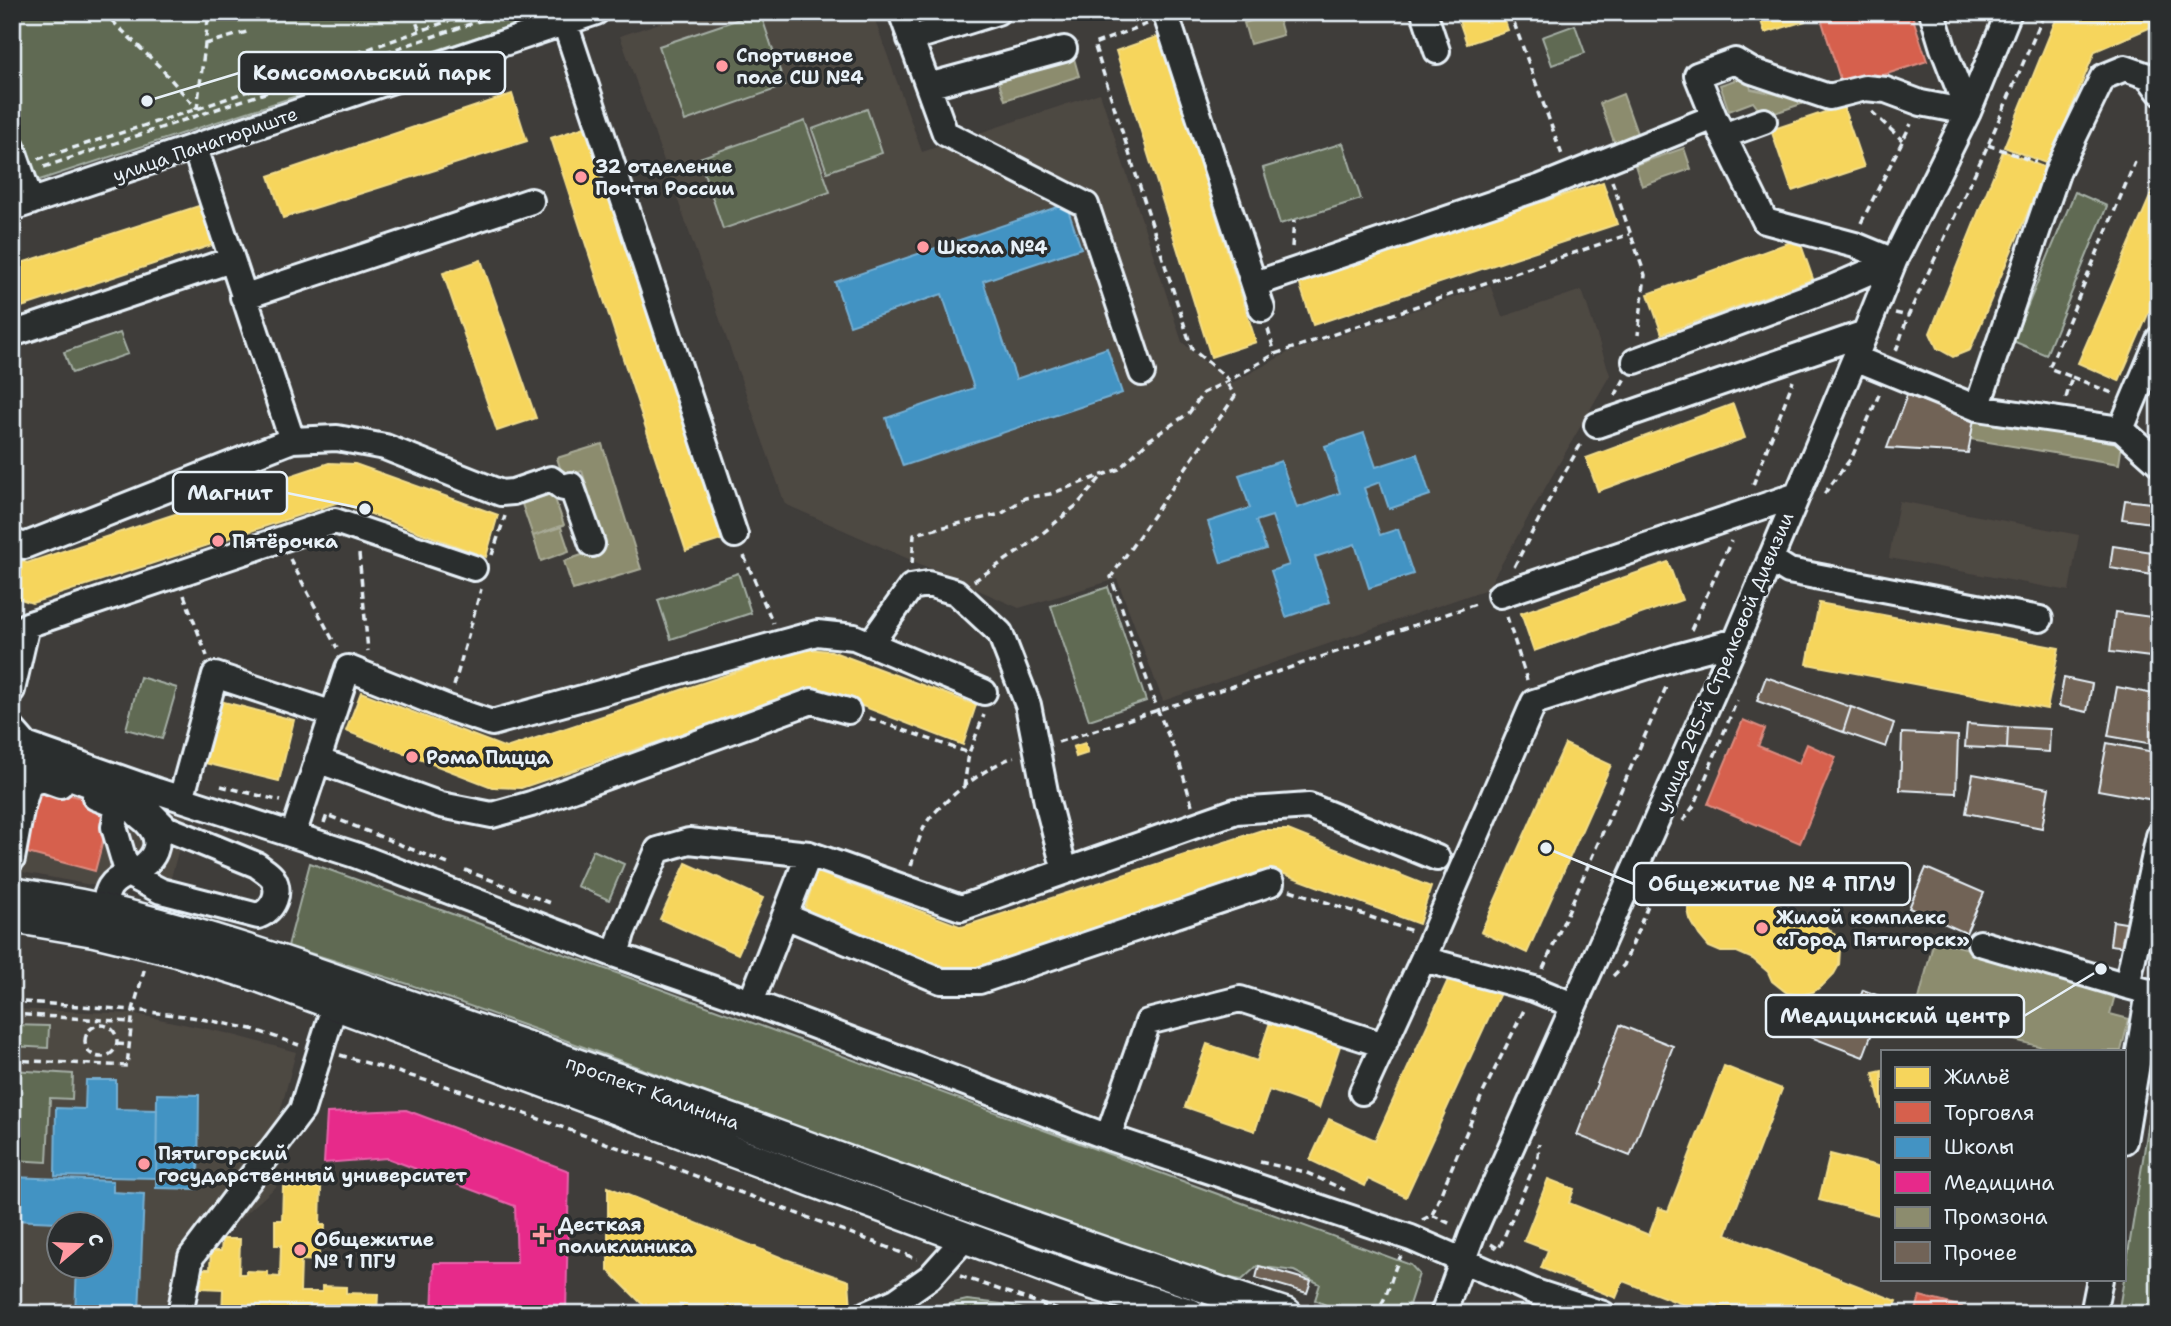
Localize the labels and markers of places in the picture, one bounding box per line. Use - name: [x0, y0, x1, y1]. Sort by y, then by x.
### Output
- place label: Спортивное поле СШ №4: [736, 43, 864, 90]
- callout: Комсомольский парк: [239, 52, 505, 94]
- marker: Спортивное поле СШ №4: [714, 58, 730, 74]
- place label: 32 отделение Почты России: [595, 154, 734, 201]
- marker: 32 отделение Почты России: [573, 169, 589, 185]
- place label: Школа №4: [937, 235, 1048, 260]
- marker: Школа №4: [915, 239, 931, 255]
- callout: Магнит: [173, 472, 287, 514]
- place label: Пятёрочка: [232, 529, 338, 554]
- marker: Пятёрочка: [210, 533, 226, 549]
- place label: Рома Пицца: [426, 745, 550, 770]
- marker: Рома Пицца: [404, 749, 420, 765]
- callout: Общежитие № 4 ПГЛУ: [1634, 863, 1910, 905]
- place label: Жилой комплекс «Город Пятигорск»: [1776, 905, 1970, 952]
- marker: Жилой комплекс «Город Пятигорск»: [1754, 920, 1770, 936]
- callout: Медицинский центр: [1766, 995, 2024, 1037]
- place label: Пятигорский государственный университет: [158, 1141, 468, 1188]
- marker: Пятигорский государственный университет: [136, 1156, 152, 1172]
- place label: Десткая поликлиника: [558, 1212, 693, 1259]
- marker: Десткая поликлиника: [532, 1225, 552, 1245]
- place label: Общежитие № 1 ПГУ: [314, 1227, 434, 1274]
- marker: Общежитие № 1 ПГУ: [292, 1242, 308, 1258]

